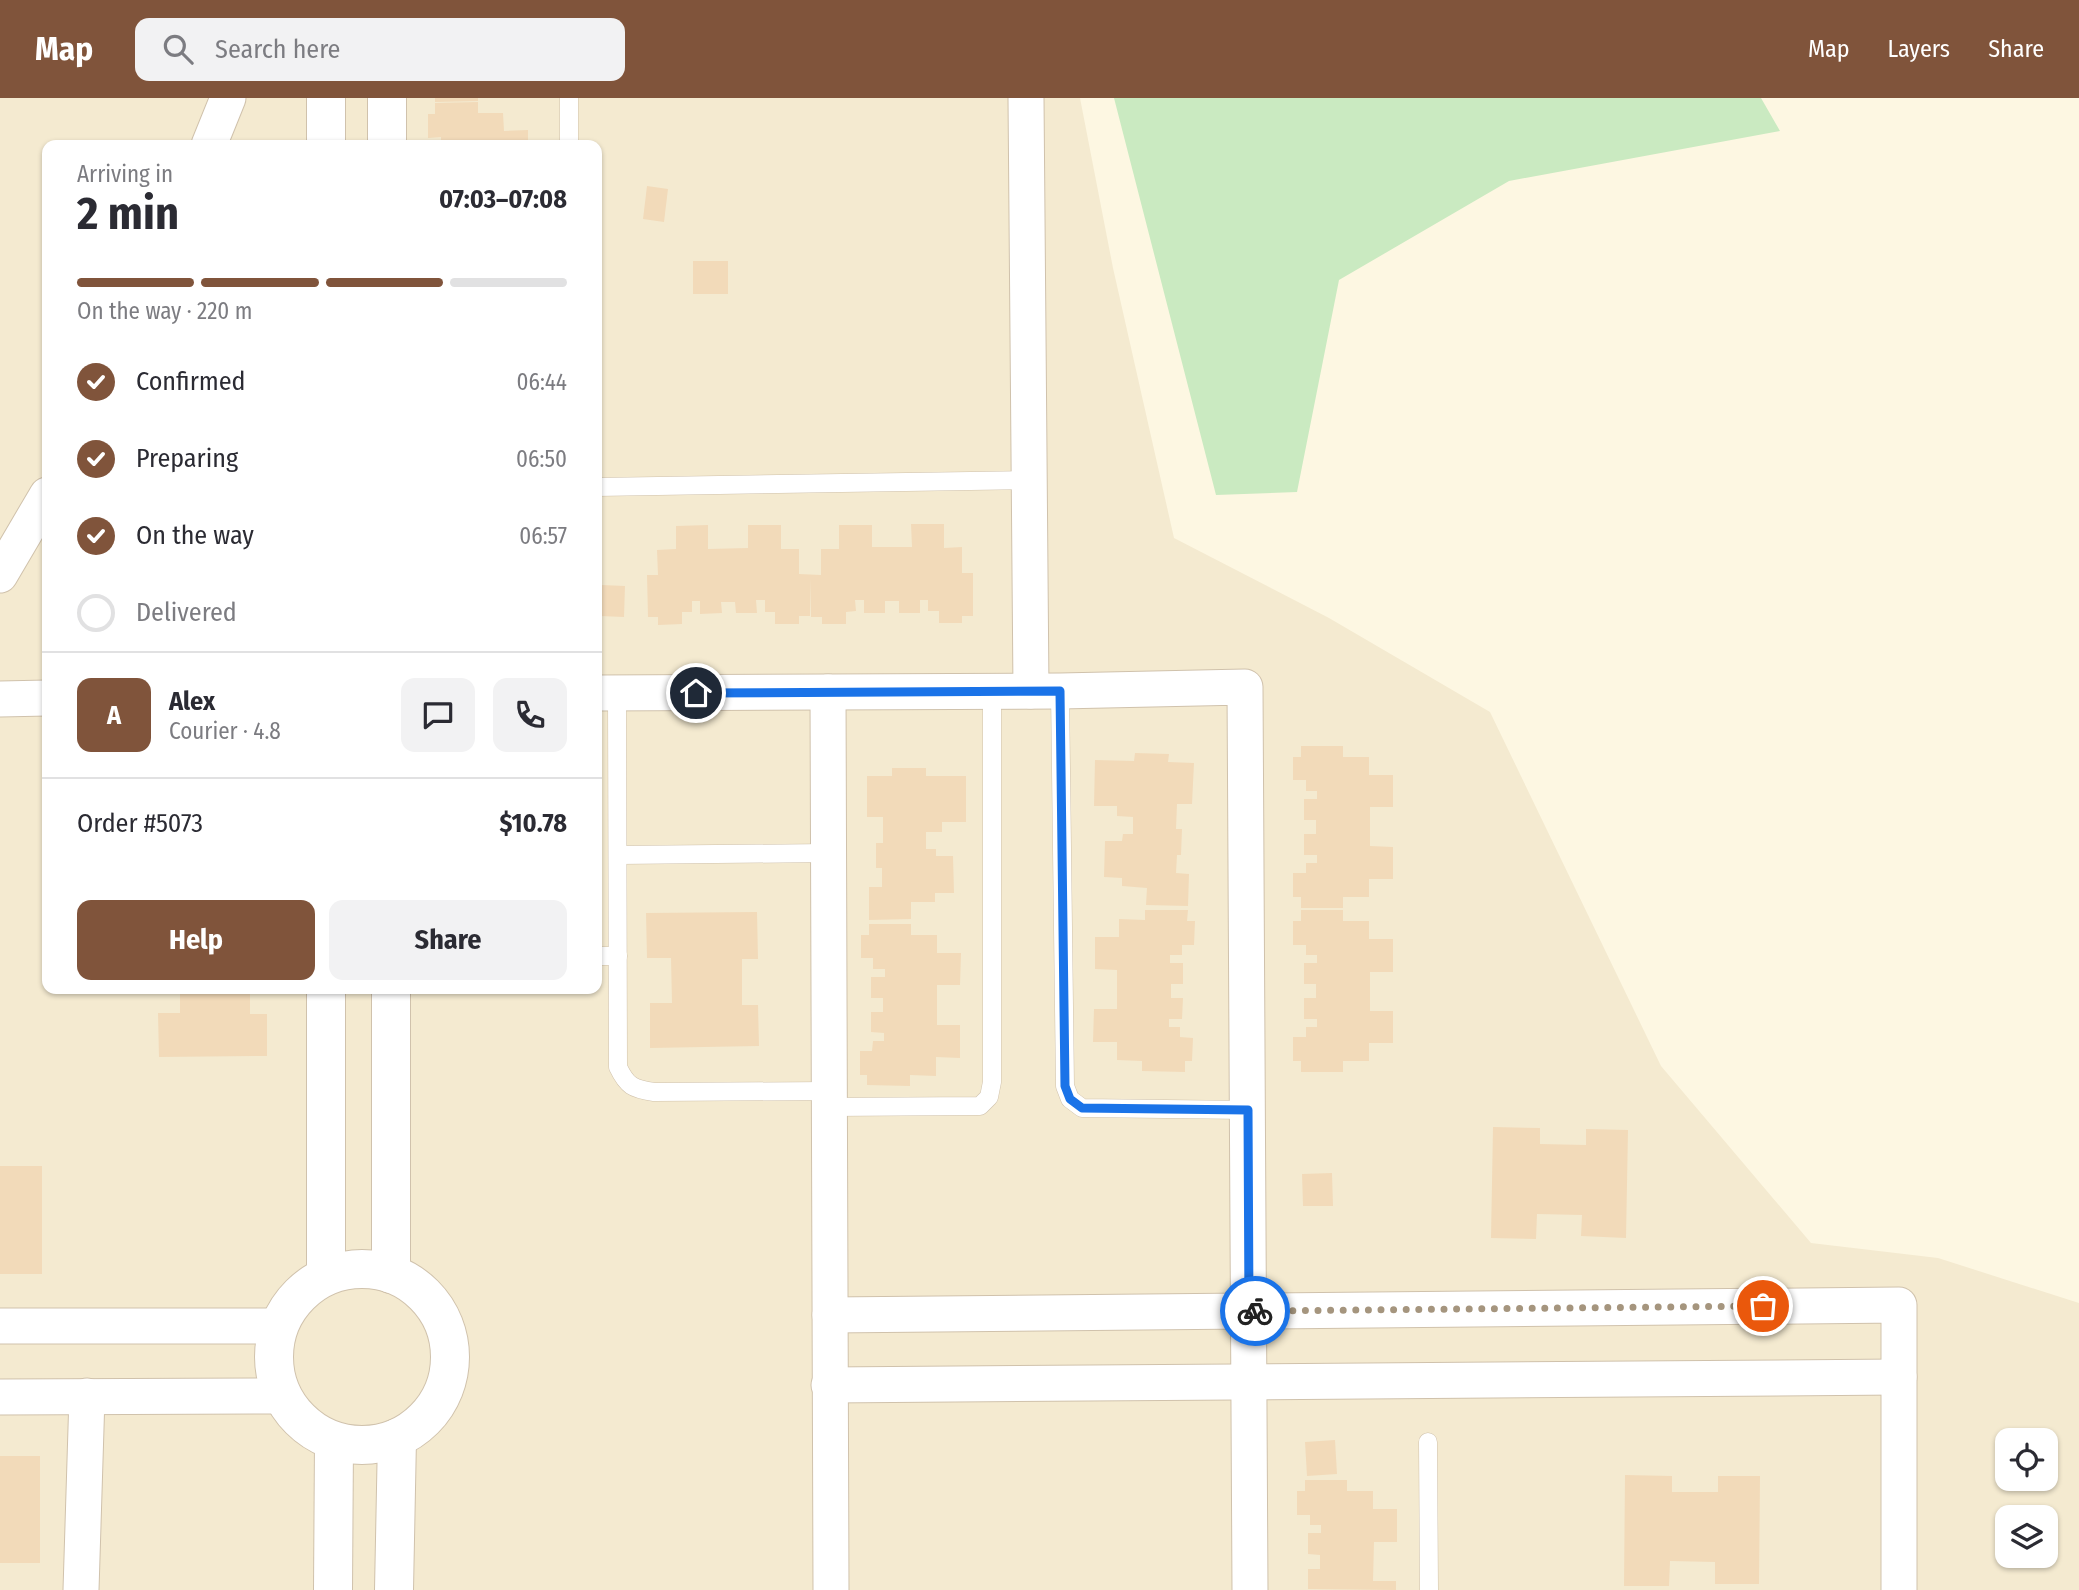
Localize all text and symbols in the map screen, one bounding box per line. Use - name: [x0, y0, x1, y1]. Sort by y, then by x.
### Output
- search box: [135, 18, 625, 81]
- text: Map: [35, 29, 93, 69]
- icon: search: [159, 30, 197, 68]
- text: Search here: [215, 34, 340, 65]
- text: Map: [1808, 35, 1850, 63]
- text: Layers: [1888, 35, 1950, 63]
- text: Share: [1988, 35, 2044, 63]
- text: Arriving in: [77, 160, 173, 188]
- text: 07:03–07:08: [439, 184, 567, 215]
- text: 2 min: [77, 186, 179, 241]
- text: On the way · 220 m: [77, 297, 252, 325]
- icon: check: [77, 363, 115, 401]
- text: Confirmed: [136, 366, 246, 397]
- text: 06:44: [517, 368, 567, 396]
- icon: check: [77, 440, 115, 478]
- text: Preparing: [136, 443, 238, 474]
- text: 06:50: [516, 445, 567, 473]
- icon: check: [77, 517, 115, 555]
- text: On the way: [136, 520, 254, 551]
- text: 06:57: [519, 522, 567, 550]
- text: Delivered: [136, 597, 237, 628]
- pin: [666, 663, 726, 723]
- icon: home: [677, 674, 715, 712]
- button: chat: [401, 678, 475, 752]
- button: phone: [493, 678, 567, 752]
- text: Alex: [169, 686, 215, 717]
- text: A: [107, 700, 121, 731]
- text: Courier · 4.8: [169, 717, 281, 745]
- text: Order #5073: [77, 808, 203, 839]
- text: $10.78: [499, 808, 567, 839]
- button: Help: [77, 900, 315, 980]
- button: Share: [329, 900, 567, 980]
- courier: [1220, 1276, 1290, 1346]
- pin: [1733, 1276, 1793, 1336]
- icon: bag: [1744, 1287, 1782, 1325]
- icon: bike: [1236, 1292, 1274, 1330]
- map controls: [1995, 1428, 2058, 1568]
- button: locate: [1995, 1428, 2058, 1491]
- button: layers: [1995, 1505, 2058, 1568]

